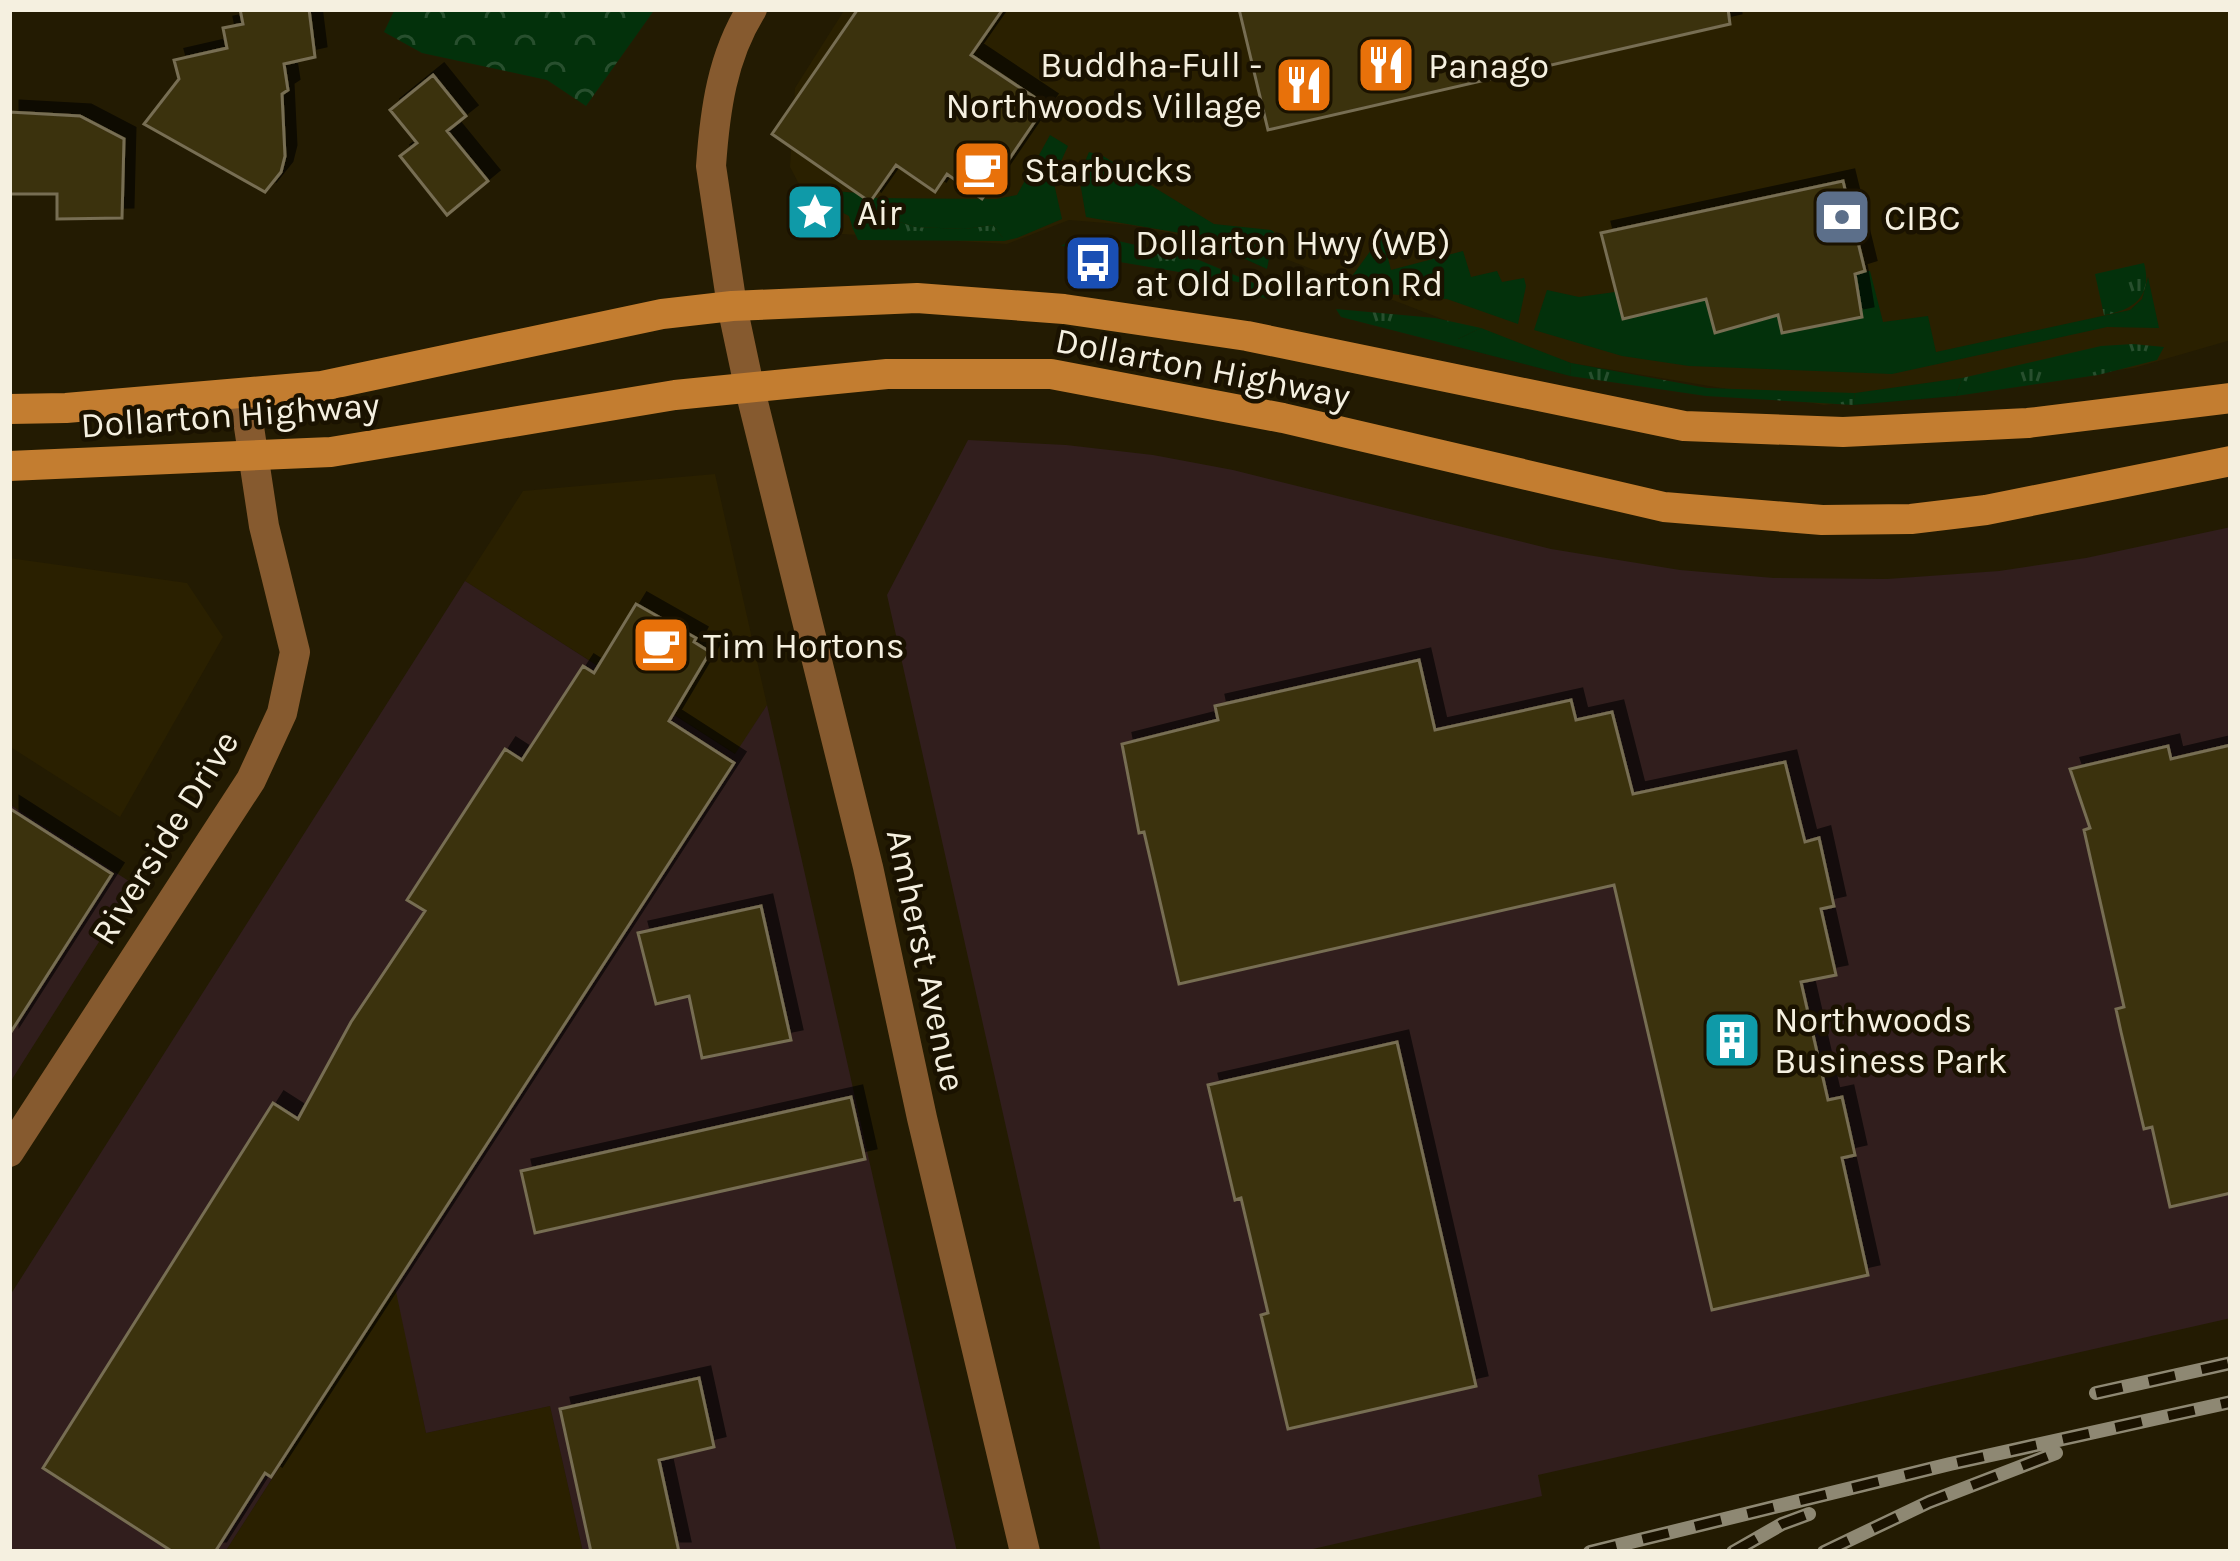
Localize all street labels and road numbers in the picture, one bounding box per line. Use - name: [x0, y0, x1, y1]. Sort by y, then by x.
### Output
- street label: Dollarton Highway: [1052, 319, 1354, 417]
- street label: Dollarton Highway: [79, 384, 381, 446]
- street label: Riverside Drive: [82, 723, 247, 952]
- street label: Amherst Avenue: [878, 825, 974, 1095]

